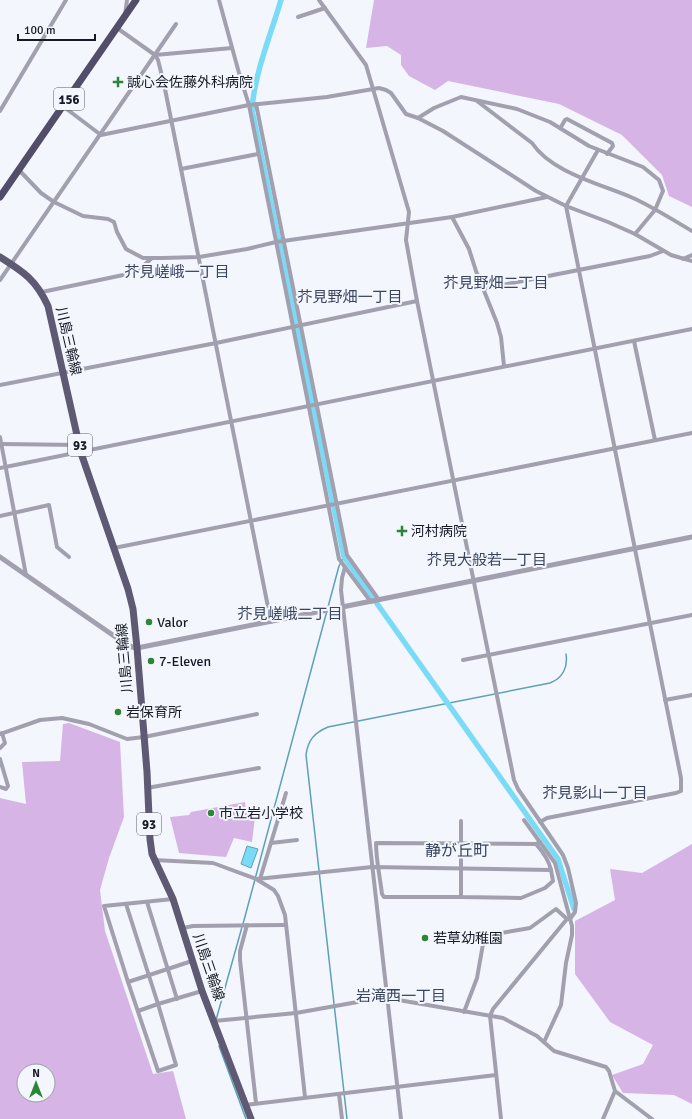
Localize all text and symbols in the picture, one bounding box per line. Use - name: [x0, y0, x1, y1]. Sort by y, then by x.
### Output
- scale bar: [18, 16, 95, 42]
- text: 100 m: [24, 23, 56, 38]
- place label: 誠心会佐藤外科病院: [127, 74, 253, 91]
- marker: 誠心会佐藤外科病院: [112, 76, 124, 88]
- road number: 156: [54, 88, 84, 110]
- district label: 芥見嵯峨一丁目: [124, 263, 230, 281]
- district label: 芥見野畑二丁目: [443, 274, 549, 292]
- district label: 芥見野畑一丁目: [297, 288, 403, 306]
- street label: 川島三輪線: [52, 305, 85, 377]
- road number: 93: [68, 434, 92, 456]
- place label: 河村病院: [411, 523, 467, 540]
- marker: 河村病院: [396, 525, 408, 537]
- district label: 芥見大般若一丁目: [427, 551, 547, 569]
- district label: 芥見嵯峨二丁目: [237, 605, 343, 623]
- place label: Valor: [157, 614, 189, 631]
- marker: Valor: [144, 617, 154, 627]
- street label: 川島三輪線: [113, 622, 136, 694]
- place label: 7-Eleven: [159, 653, 211, 670]
- marker: 7-Eleven: [146, 656, 156, 666]
- place label: 岩保育所: [126, 704, 182, 721]
- marker: 岩保育所: [113, 707, 123, 717]
- district label: 芥見影山一丁目: [542, 784, 648, 802]
- place label: 市立岩小学校: [219, 805, 303, 822]
- marker: 市立岩小学校: [206, 808, 216, 818]
- road number: 93: [137, 813, 161, 835]
- district label: 静が丘町: [425, 841, 489, 861]
- place label: 若草幼稚園: [433, 930, 503, 947]
- street label: 川島三輪線: [189, 931, 228, 1003]
- marker: 若草幼稚園: [420, 933, 430, 943]
- district label: 岩滝西一丁目: [356, 987, 446, 1005]
- north arrow: [16, 1063, 56, 1103]
- text: N: [32, 1067, 40, 1080]

